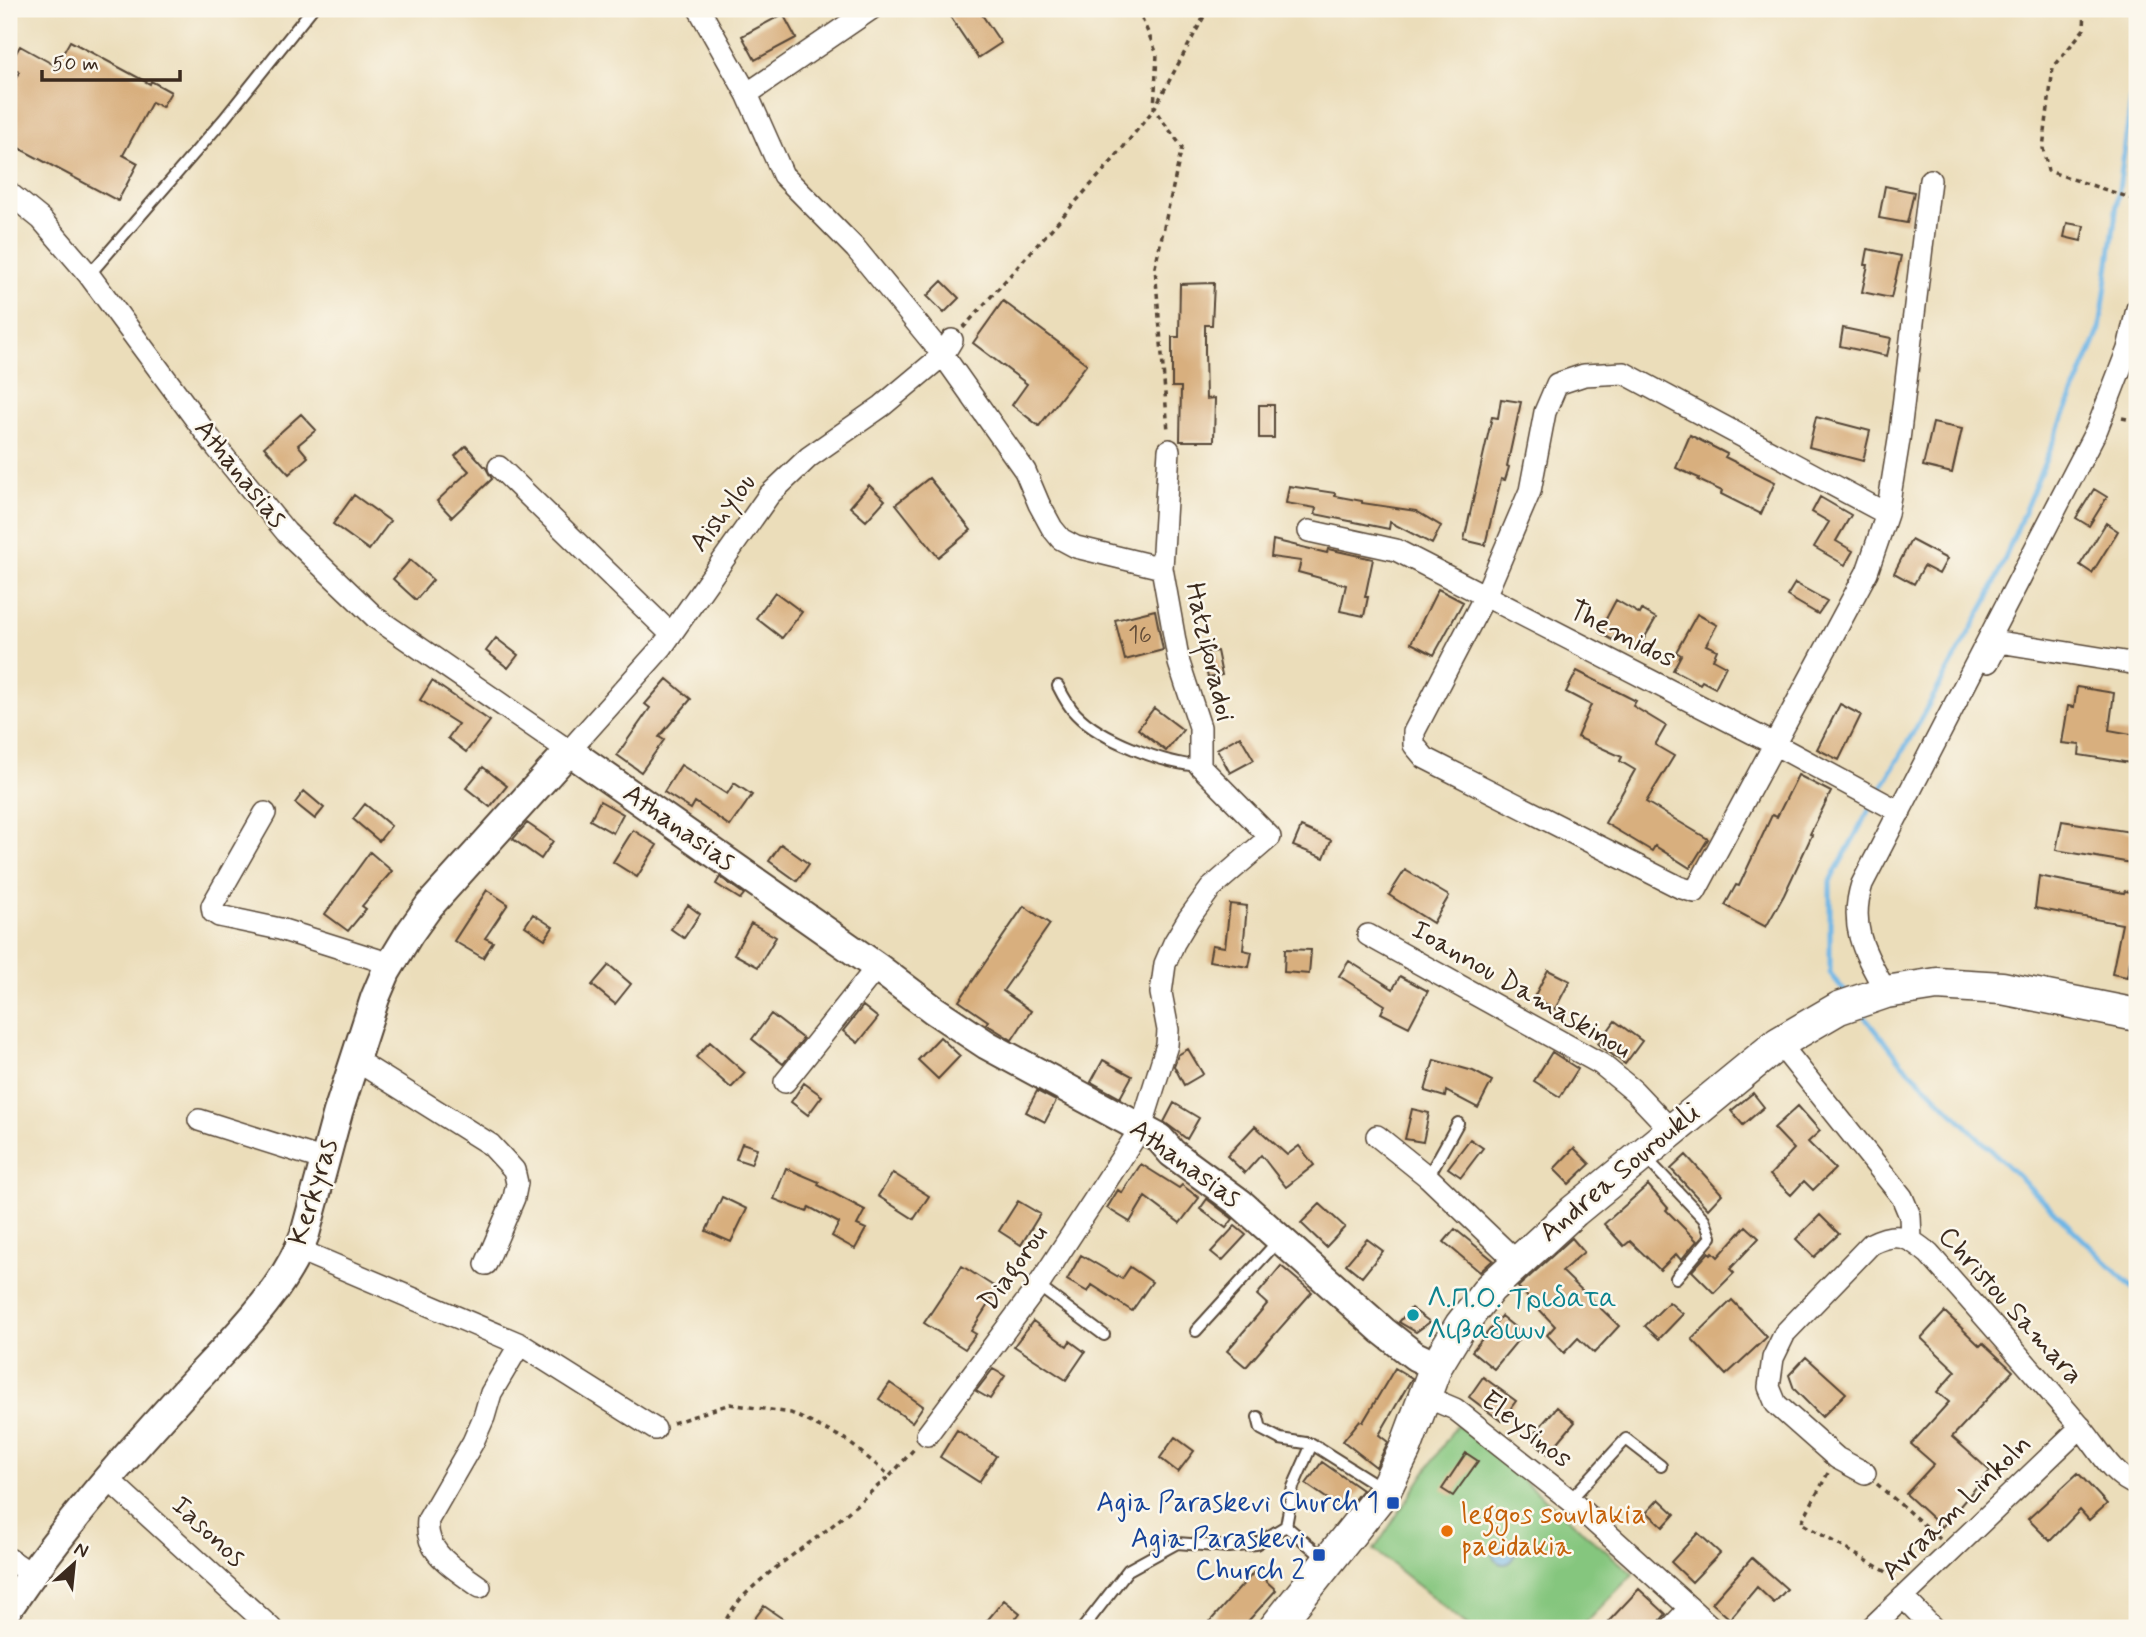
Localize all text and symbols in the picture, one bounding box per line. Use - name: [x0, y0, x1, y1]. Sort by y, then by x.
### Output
- scale bar: [42, 38, 180, 82]
- text: 50 m: [52, 50, 99, 78]
- street label: Athanasias: [185, 412, 295, 536]
- street label: Aishylou: [681, 466, 765, 560]
- street label: Hatziforadoi: [1173, 579, 1243, 726]
- street label: Themidos: [1562, 592, 1682, 678]
- house number: 16: [1128, 620, 1152, 651]
- street label: Athanasias: [615, 776, 743, 880]
- street label: Ioannou Damaskinou: [1404, 912, 1638, 1068]
- street label: Andrea Souroukli: [1532, 1095, 1708, 1251]
- street label: Athanasias: [1122, 1111, 1248, 1217]
- street label: Kerkyras: [280, 1134, 348, 1250]
- street label: Diagorou: [971, 1217, 1060, 1320]
- street label: Christou Samara: [1929, 1219, 2091, 1393]
- place label: Λ.Π.Ο. Τριδατα Λιβαδιων: [1427, 1281, 1617, 1350]
- marker: Λ.Π.Ο. Τριδατα Λιβαδιων: [1405, 1307, 1421, 1323]
- street label: Eleysinos: [1472, 1382, 1580, 1478]
- street label: Avraam Linkoln: [1874, 1427, 2040, 1589]
- place label: Agia Paraskevi Church 1: [1096, 1485, 1379, 1522]
- street label: Iasonos: [163, 1488, 253, 1576]
- marker: Agia Paraskevi Church 1: [1385, 1495, 1401, 1511]
- place label: leggos souvlakia paeidakia: [1461, 1497, 1646, 1566]
- place label: Agia Paraskevi Church 2: [1131, 1521, 1305, 1590]
- marker: leggos souvlakia paeidakia: [1439, 1523, 1455, 1539]
- north arrow: [38, 1528, 108, 1598]
- text: N: [70, 1536, 92, 1564]
- marker: Agia Paraskevi Church 2: [1311, 1547, 1327, 1563]

